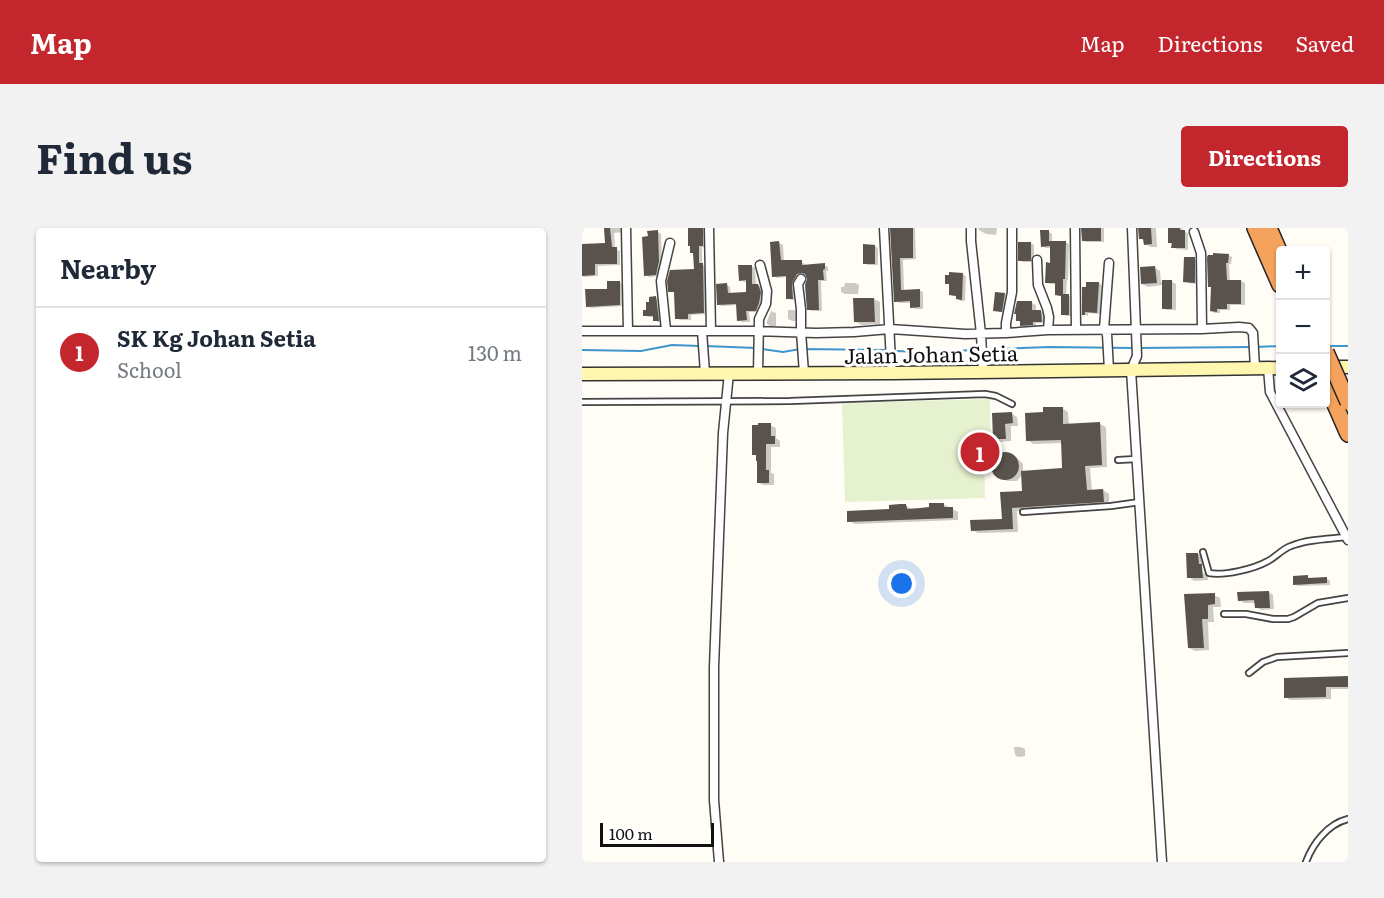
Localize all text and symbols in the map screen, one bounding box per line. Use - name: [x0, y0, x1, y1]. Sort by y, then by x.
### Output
- text: Map: [30, 21, 92, 63]
- text: Map: [1080, 27, 1125, 58]
- text: Directions: [1158, 27, 1263, 58]
- text: Saved: [1296, 27, 1354, 58]
- text: Find us: [36, 125, 193, 187]
- button: Directions: [1181, 126, 1348, 187]
- map controls: [1276, 246, 1330, 408]
- button: +: [1276, 246, 1330, 300]
- text: Nearby: [60, 248, 156, 287]
- button: −: [1276, 300, 1330, 354]
- text: SK Kg Johan Setia: [117, 321, 316, 354]
- street label: Jalan Johan Setia: [844, 336, 1019, 370]
- text: 1: [75, 337, 84, 367]
- text: 130 m: [468, 337, 522, 367]
- text: School: [117, 354, 182, 384]
- button: layers: [1276, 354, 1330, 408]
- pin: 1: [960, 430, 1000, 474]
- your location: [887, 569, 916, 598]
- scale bar: [600, 820, 714, 848]
- text: 100 m: [609, 821, 653, 845]

